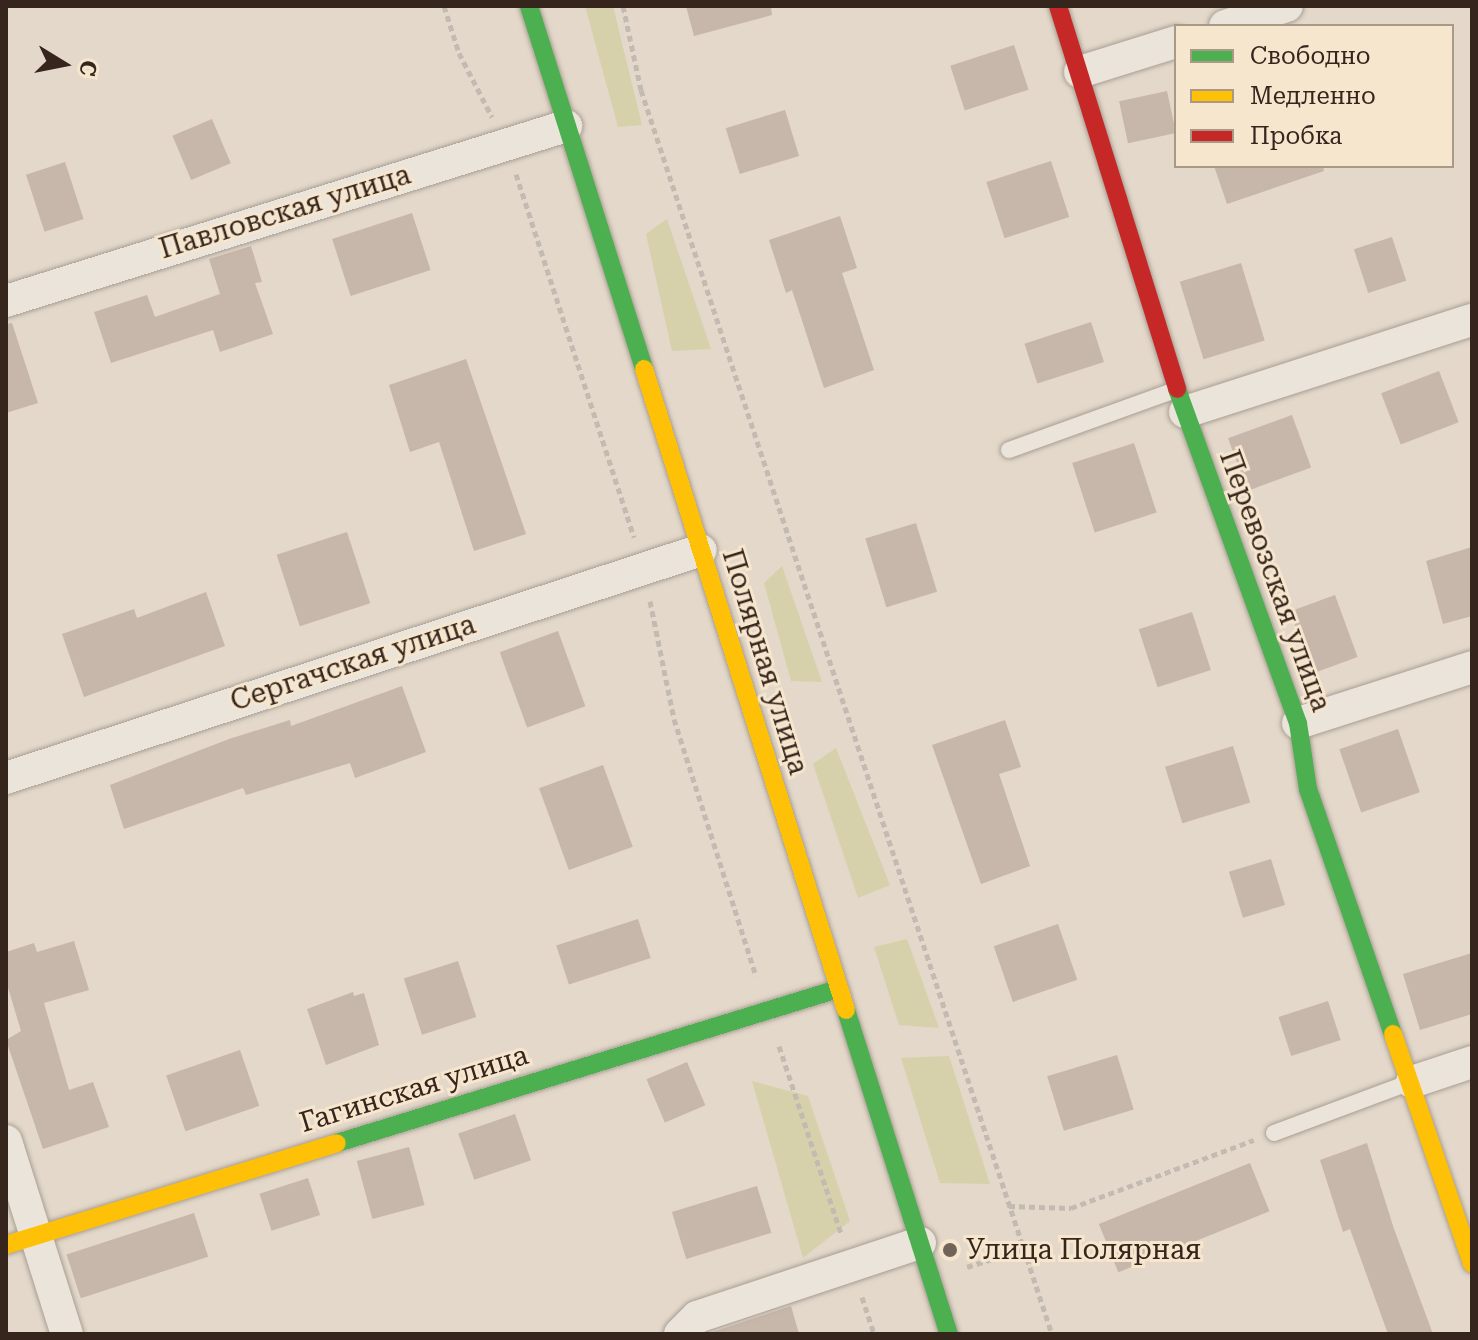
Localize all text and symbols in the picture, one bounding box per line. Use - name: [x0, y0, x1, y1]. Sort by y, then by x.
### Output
- north arrow: [24, 24, 104, 104]
- legend: [1174, 24, 1454, 168]
- text: Свободно: [1250, 42, 1371, 70]
- text: С: [74, 58, 102, 78]
- text: Медленно: [1250, 82, 1376, 110]
- text: Пробка: [1250, 122, 1342, 150]
- street label: Павловская улица: [155, 158, 415, 266]
- street label: Перевозская улица: [1212, 446, 1338, 716]
- street label: Полярная улица: [715, 545, 815, 779]
- street label: Сергачская улица: [226, 608, 480, 718]
- street label: Гагинская улица: [296, 1038, 532, 1140]
- place label: Улица Полярная: [966, 1233, 1201, 1267]
- marker: Улица Полярная: [941, 1241, 959, 1259]

